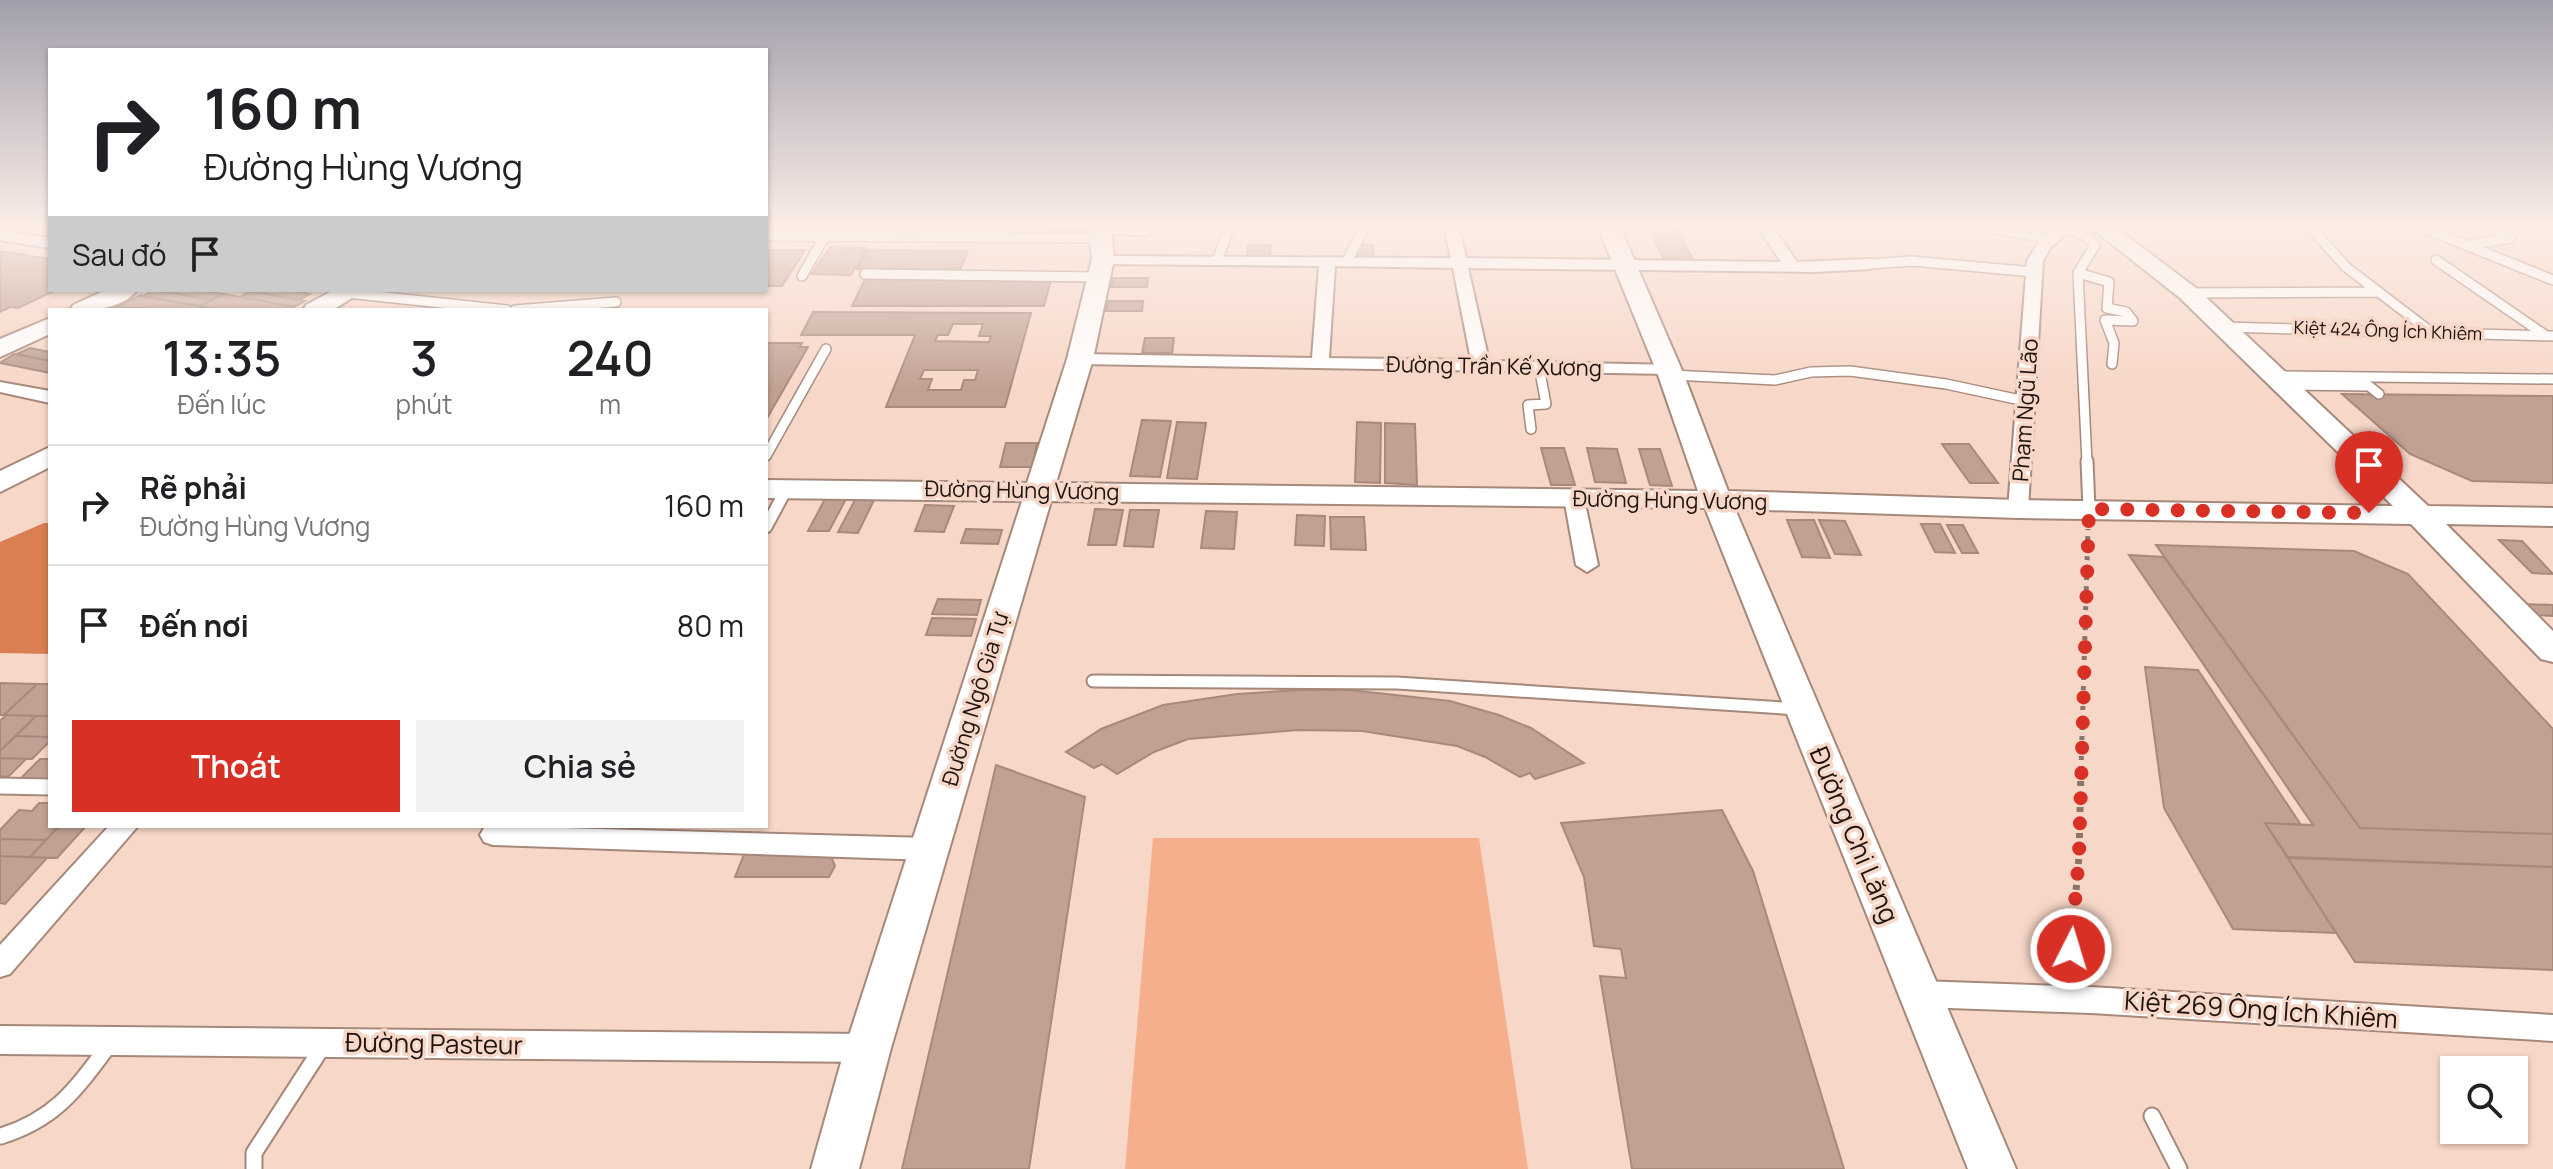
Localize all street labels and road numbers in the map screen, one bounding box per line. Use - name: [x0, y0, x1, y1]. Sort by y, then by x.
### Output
- street label: Kiệt 424 Ông Ích Khiêm: [2293, 315, 2483, 345]
- street label: Phạm Ngũ Lão: [2005, 337, 2045, 483]
- street label: Đường Trần Kế Xương: [1386, 349, 1602, 383]
- street label: Đường Hùng Vương: [924, 473, 1120, 507]
- street label: Đường Hùng Vương: [1572, 483, 1768, 517]
- street label: Đường Ngô Gia Tự: [934, 608, 1016, 789]
- street label: Đường Chi Lăng: [1802, 741, 1908, 928]
- street label: Kiệt 269 Ông Ích Khiêm: [2123, 981, 2399, 1037]
- street label: Đường Pasteur: [345, 1023, 523, 1063]

